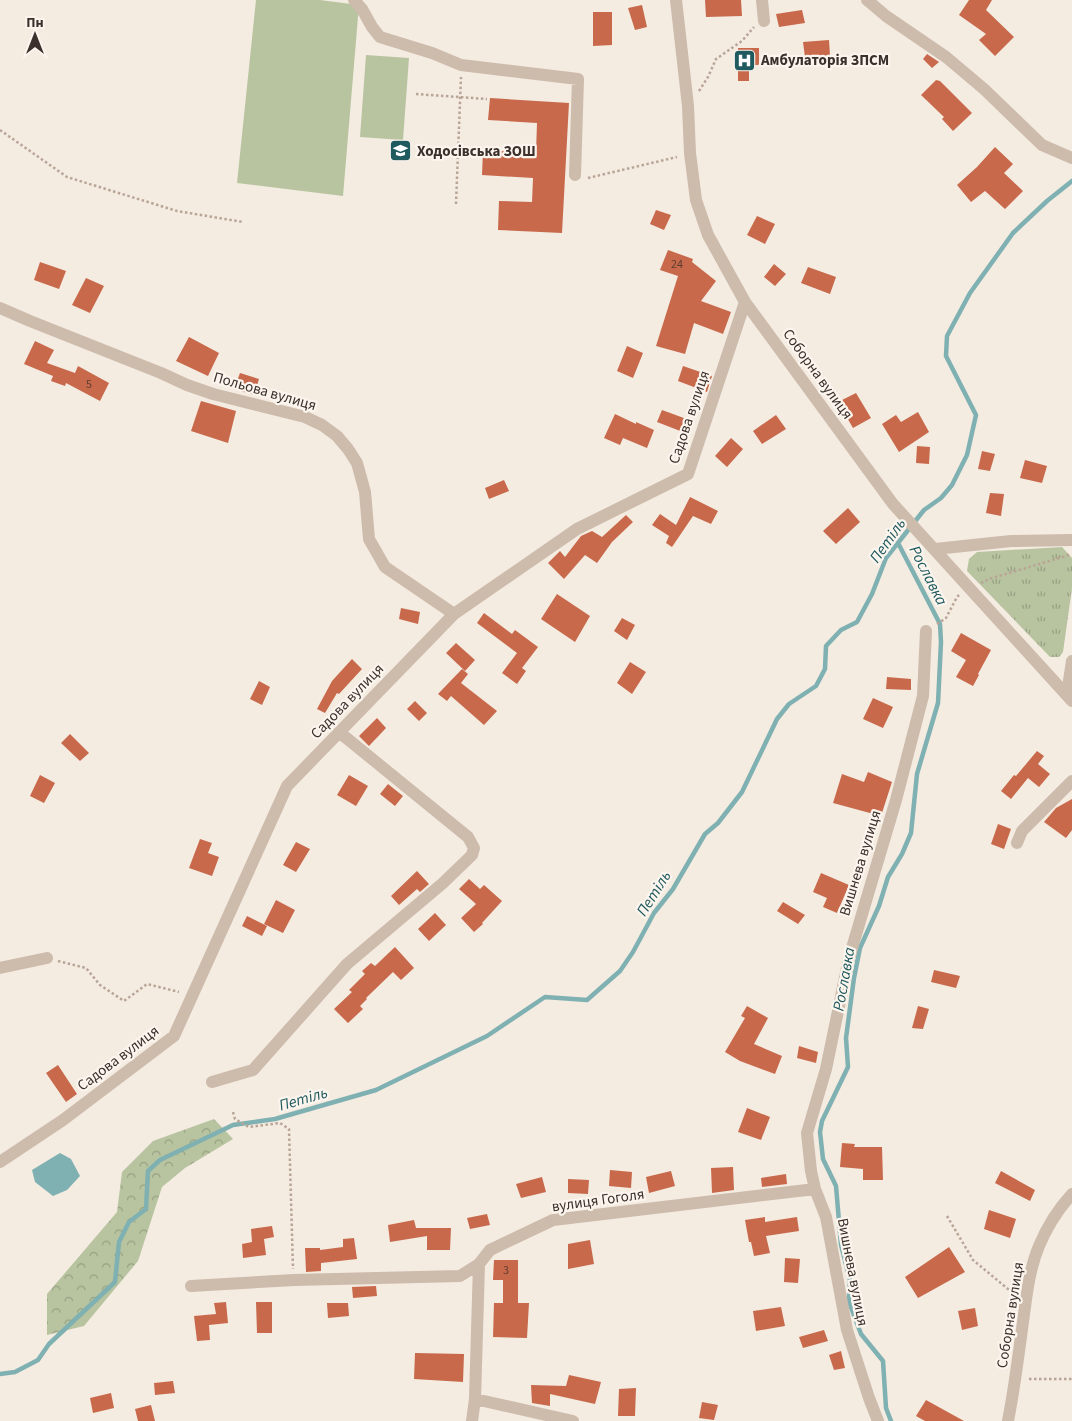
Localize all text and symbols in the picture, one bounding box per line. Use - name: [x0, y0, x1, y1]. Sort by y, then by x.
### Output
- north arrow: [10, 10, 60, 60]
- text: Пн: [26, 13, 44, 33]
- hospital icon: Амбулаторія ЗПСМ: [733, 48, 757, 72]
- place label: Амбулаторія ЗПСМ: [760, 50, 889, 71]
- school or university icon: Ходосівська ЗОШ: [389, 139, 413, 163]
- place label: Ходосівська ЗОШ: [417, 141, 536, 162]
- house number: 24: [671, 256, 683, 273]
- street label: Соборна вулиця: [778, 325, 858, 424]
- street label: Польова вулиця: [211, 367, 319, 416]
- street label: Садова вулиця: [664, 368, 715, 467]
- house number: 5: [86, 376, 92, 393]
- water label: Петіль: [864, 514, 911, 567]
- water label: Рославка: [904, 542, 953, 610]
- street label: Садова вулиця: [306, 659, 389, 744]
- street label: Вишнева вулиця: [834, 808, 887, 919]
- water label: Петіль: [631, 867, 676, 921]
- water label: Рославка: [828, 945, 860, 1013]
- street label: Садова вулиця: [73, 1021, 164, 1096]
- water label: Петіль: [276, 1082, 330, 1116]
- street label: вулиця Гоголя: [550, 1184, 646, 1217]
- street label: Вишнева вулиця: [832, 1216, 873, 1328]
- street label: Соборна вулиця: [992, 1260, 1029, 1370]
- house number: 3: [503, 1262, 509, 1279]

